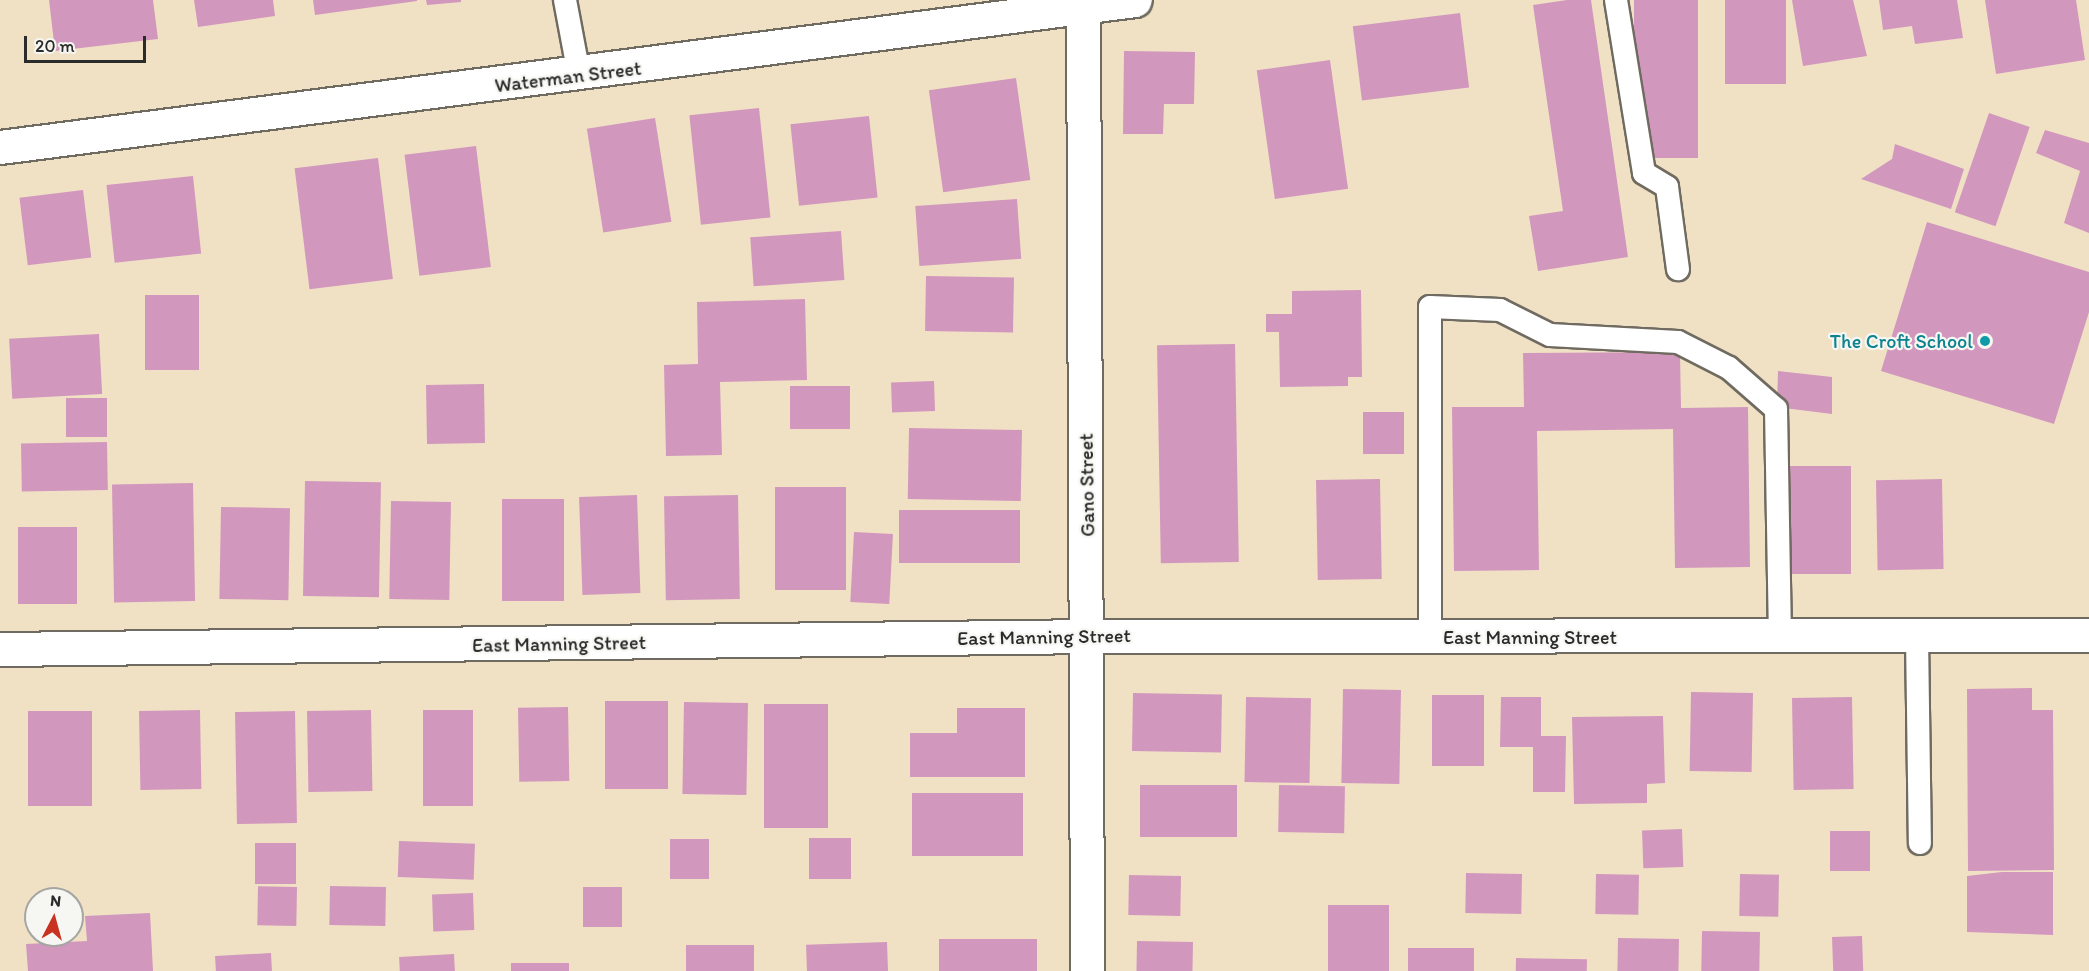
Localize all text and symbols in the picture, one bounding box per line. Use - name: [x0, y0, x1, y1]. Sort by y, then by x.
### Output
- scale bar: [27, 24, 148, 62]
- text: 20 m: [35, 35, 75, 57]
- street label: Waterman Street: [494, 56, 642, 98]
- place label: The Croft School: [1830, 329, 1973, 353]
- marker: The Croft School: [1978, 334, 1992, 348]
- street label: Gano Street: [1074, 433, 1100, 537]
- street label: East Manning Street: [957, 623, 1131, 651]
- street label: East Manning Street: [1443, 625, 1617, 649]
- street label: East Manning Street: [472, 630, 646, 658]
- north arrow: [24, 887, 84, 947]
- text: N: [49, 891, 62, 911]

